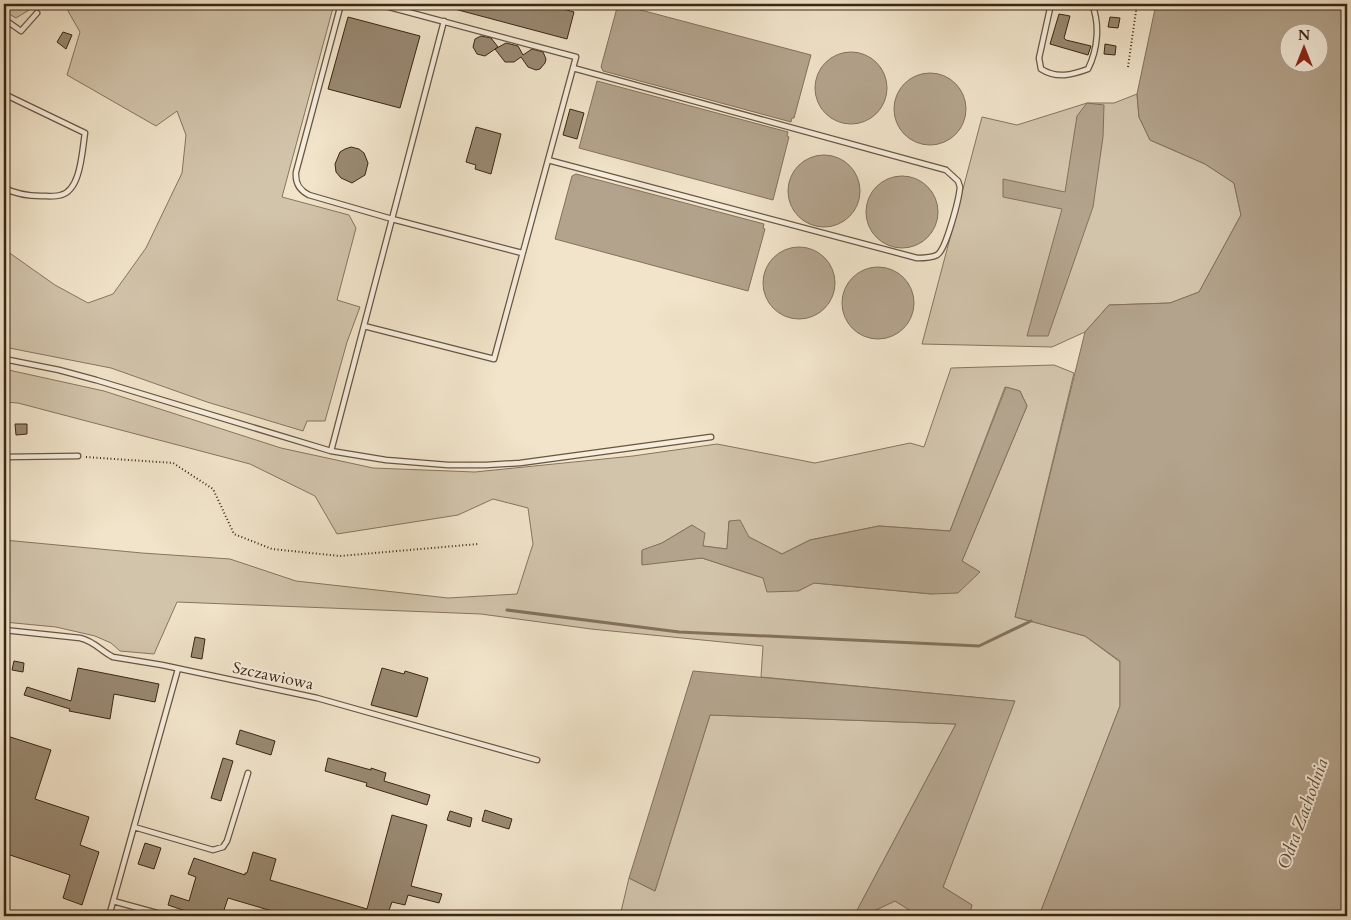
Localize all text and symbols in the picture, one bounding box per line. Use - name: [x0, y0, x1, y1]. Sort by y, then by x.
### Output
- north arrow: [1278, 22, 1328, 72]
- text: N: [1298, 26, 1310, 45]
- street label: Szczawiowa: [230, 657, 316, 695]
- water label: Odra Zachodnia: [1271, 755, 1335, 873]

